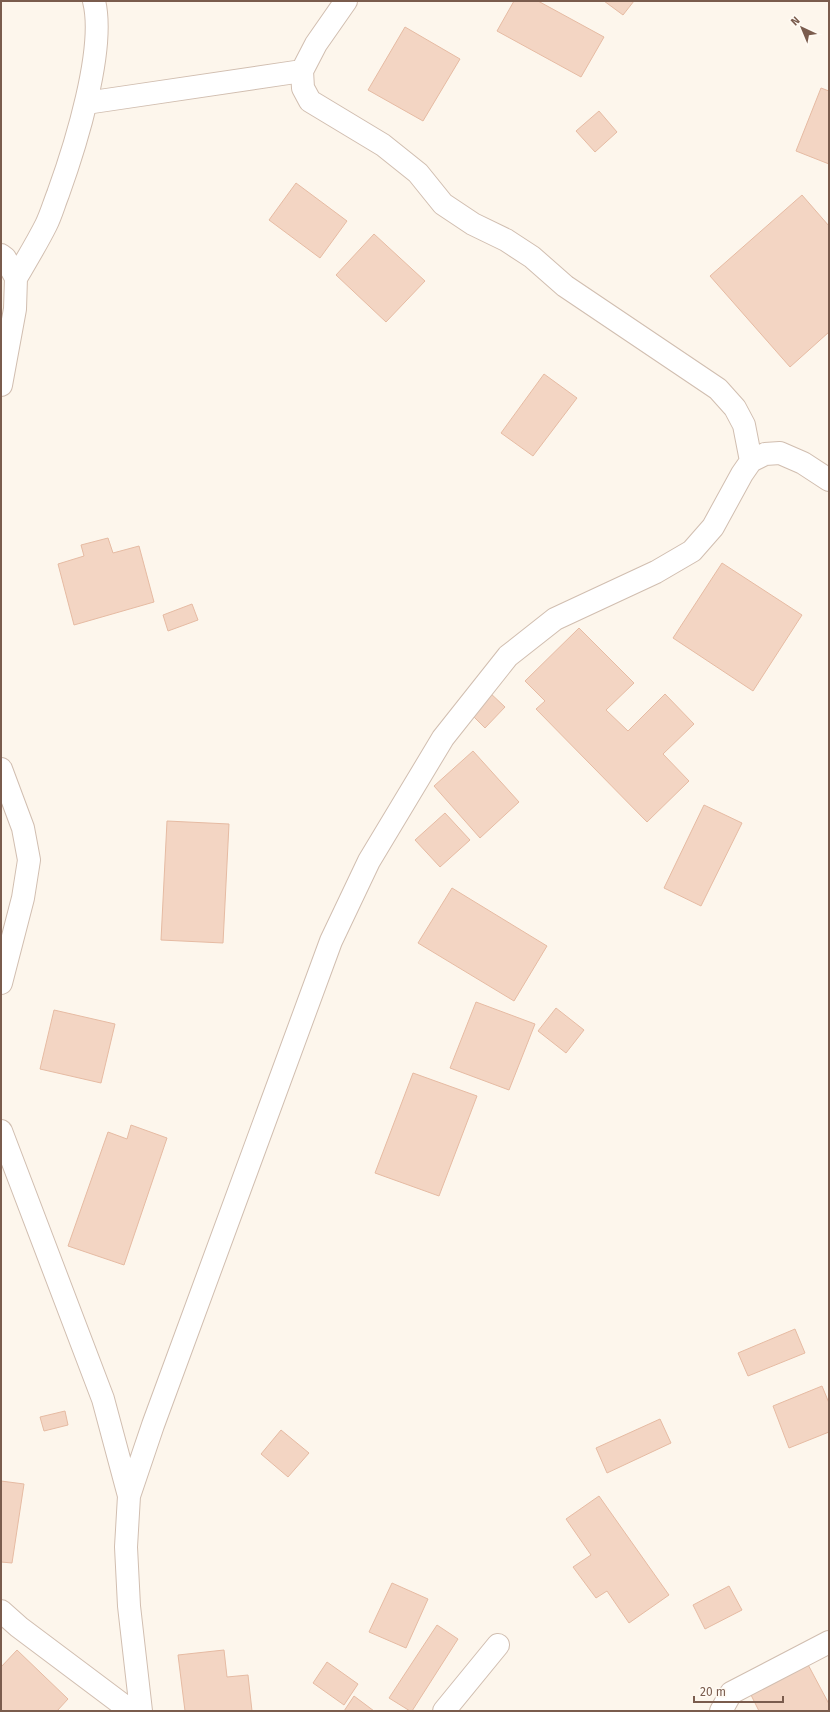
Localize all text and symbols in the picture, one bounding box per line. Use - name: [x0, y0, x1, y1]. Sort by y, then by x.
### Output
- north arrow: [782, 8, 822, 48]
- text: N: [788, 14, 803, 28]
- scale bar: [694, 1678, 783, 1704]
- text: 20 m: [700, 1685, 726, 1699]

